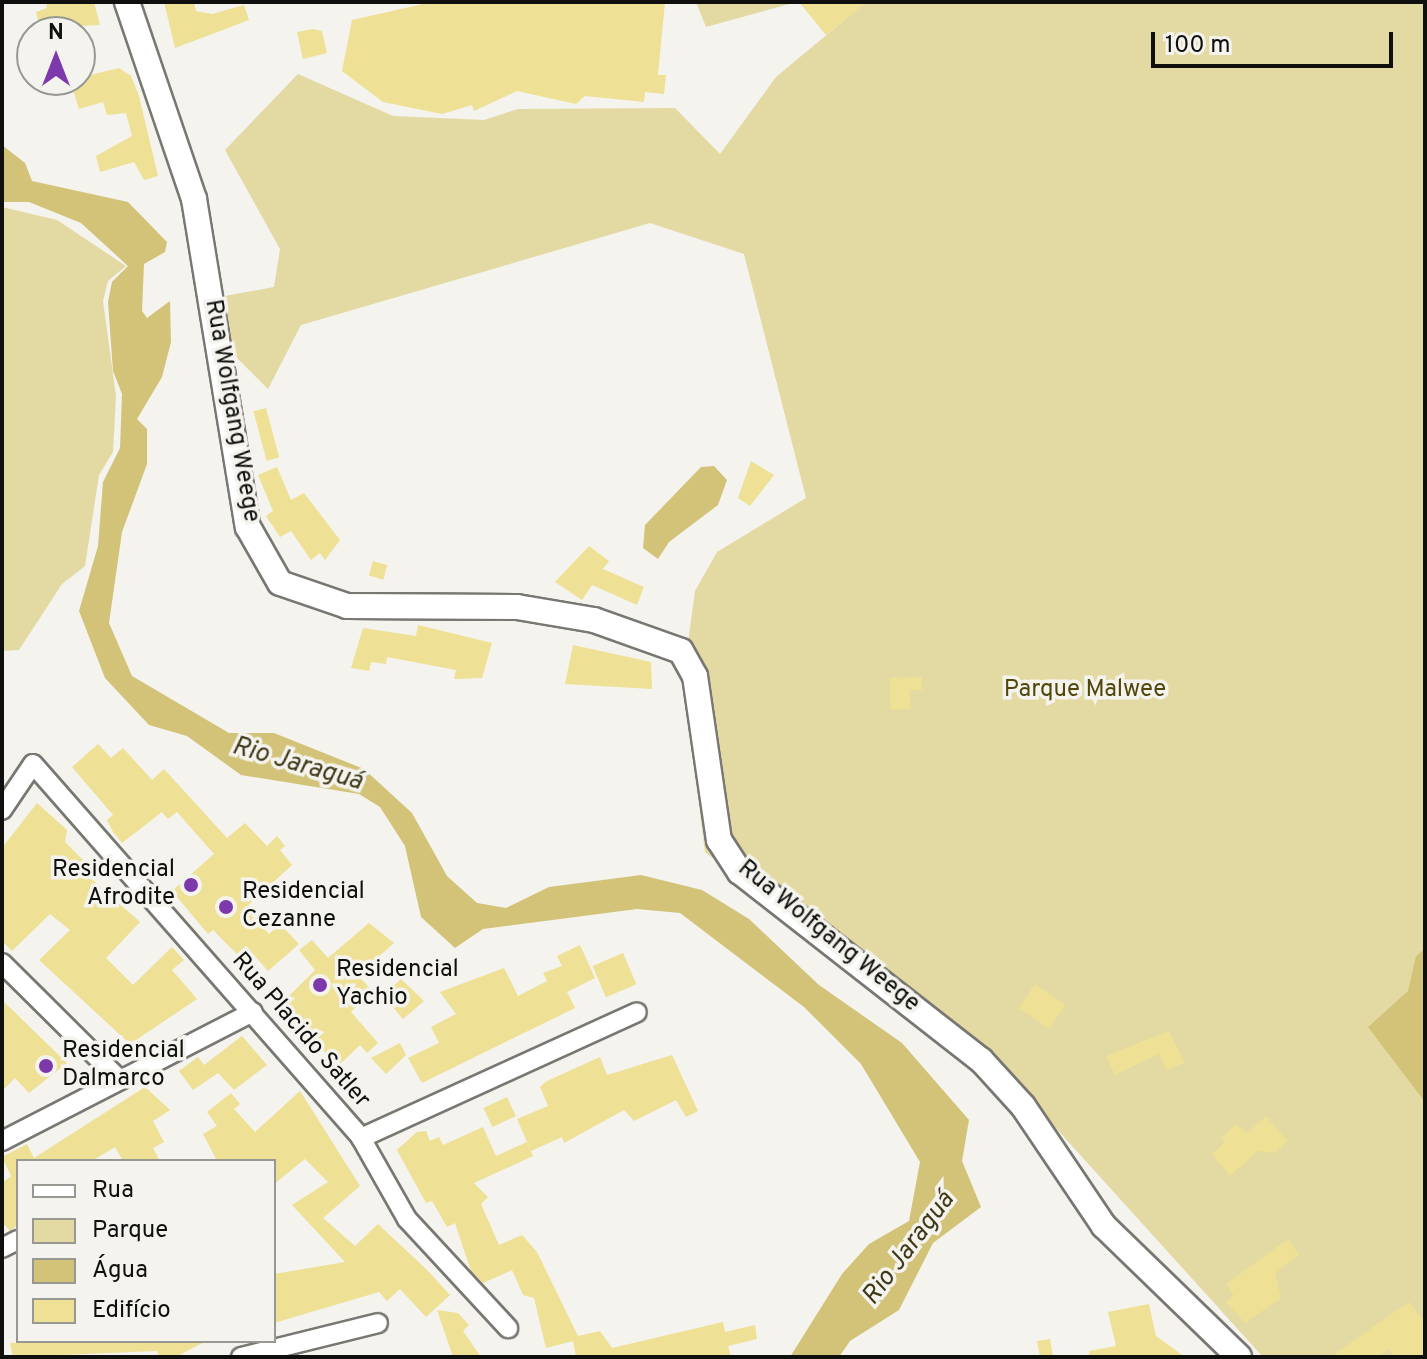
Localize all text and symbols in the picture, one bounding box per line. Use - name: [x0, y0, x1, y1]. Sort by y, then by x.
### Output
- north arrow: [16, 16, 96, 96]
- scale bar: [1155, 16, 1397, 66]
- text: N: [48, 20, 64, 47]
- text: 100 m: [1165, 31, 1231, 61]
- street label: Rua Wolfgang Weege: [197, 297, 265, 525]
- park label: Parque Malwee: [1004, 677, 1166, 705]
- water label: Rio Jaraguá: [228, 732, 366, 798]
- street label: Rua Wolfgang Weege: [731, 855, 925, 1019]
- place label: Residencial Afrodite: [52, 857, 175, 913]
- marker: Residencial Afrodite: [182, 876, 200, 894]
- place label: Residencial Cezanne: [242, 879, 365, 935]
- marker: Residencial Cezanne: [217, 898, 235, 916]
- street label: Rua Placido Satler: [225, 947, 375, 1115]
- place label: Residencial Yachio: [336, 957, 459, 1013]
- marker: Residencial Yachio: [311, 976, 329, 994]
- place label: Residencial Dalmarco: [62, 1038, 185, 1094]
- marker: Residencial Dalmarco: [37, 1057, 55, 1075]
- legend: [16, 1159, 276, 1343]
- text: Rua: [92, 1176, 134, 1206]
- water label: Rio Jaraguá: [856, 1186, 962, 1312]
- text: Parque: [92, 1216, 168, 1246]
- text: Água: [92, 1256, 148, 1286]
- text: Edifício: [92, 1296, 171, 1326]

